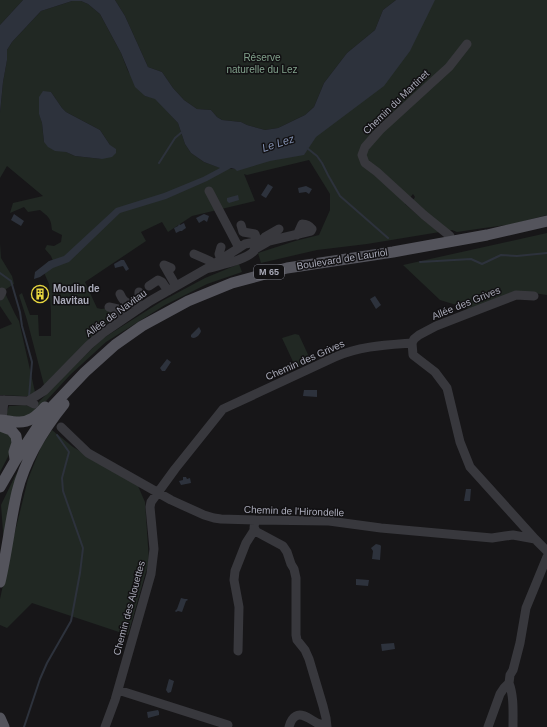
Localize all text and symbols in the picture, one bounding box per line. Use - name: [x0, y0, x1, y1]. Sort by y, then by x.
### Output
- park label: Réserve naturelle du Lez: [226, 52, 298, 75]
- street label: Chemin du Martinet: [361, 68, 431, 136]
- water label: Le Lez: [260, 132, 296, 154]
- street label: Boulevard de Lauriol: [296, 246, 388, 272]
- road number: M 65: [254, 265, 284, 279]
- place label: Moulin de Navitau: [53, 283, 100, 306]
- building icon: Moulin de Navitau: [30, 284, 50, 304]
- street label: Allée des Grives: [430, 284, 502, 322]
- street label: Allée de Navitau: [83, 287, 149, 339]
- street label: Chemin des Grives: [264, 338, 346, 382]
- street label: Chemin de l'Hirondelle: [244, 504, 345, 518]
- street label: Chemin des Alouettes: [111, 560, 147, 656]

